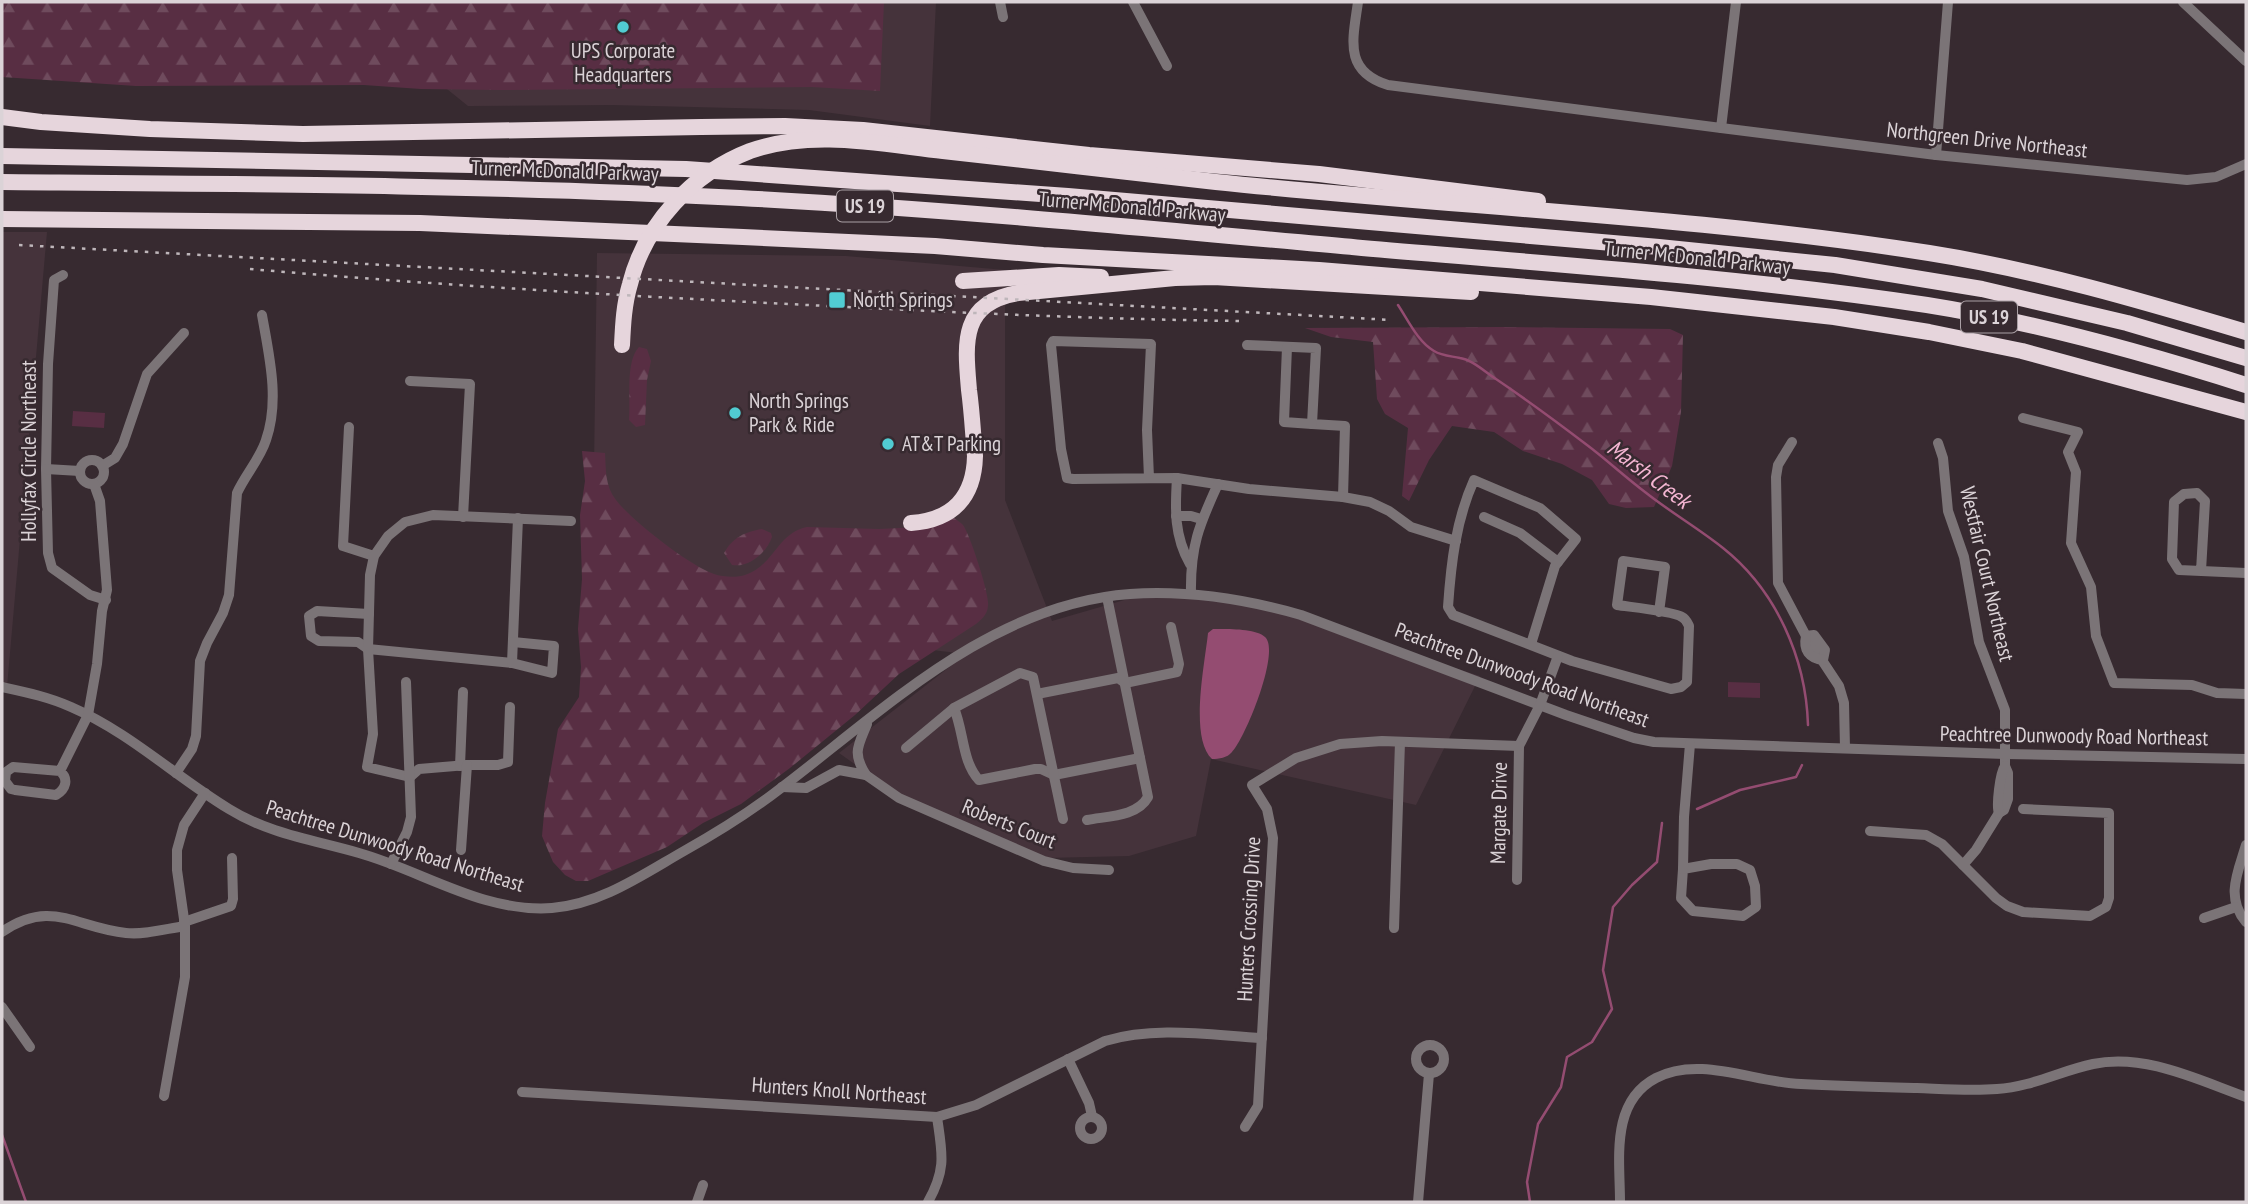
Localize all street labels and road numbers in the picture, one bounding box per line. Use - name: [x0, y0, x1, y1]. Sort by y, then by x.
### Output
- street label: Northgreen Drive Northeast: [1885, 116, 2089, 163]
- street label: Turner McDonald Parkway: [471, 154, 659, 187]
- street label: Turner McDonald Parkway: [1037, 185, 1227, 228]
- road number: US 19: [837, 190, 893, 222]
- street label: Turner McDonald Parkway: [1602, 234, 1792, 281]
- road number: US 19: [1961, 302, 2017, 332]
- street label: Hollyfax Circle Northeast: [15, 360, 42, 542]
- street label: Westfair Court Northeast: [1954, 484, 2021, 664]
- street label: Peachtree Dunwoody Road Northeast: [1392, 616, 1653, 733]
- street label: Peachtree Dunwoody Road Northeast: [1940, 720, 2209, 751]
- street label: Margate Drive: [1484, 762, 1513, 864]
- street label: Roberts Court: [958, 792, 1060, 855]
- street label: Peachtree Dunwoody Road Northeast: [263, 793, 528, 898]
- street label: Hunters Crossing Drive: [1231, 836, 1266, 1002]
- street label: Hunters Knoll Northeast: [751, 1071, 928, 1110]

